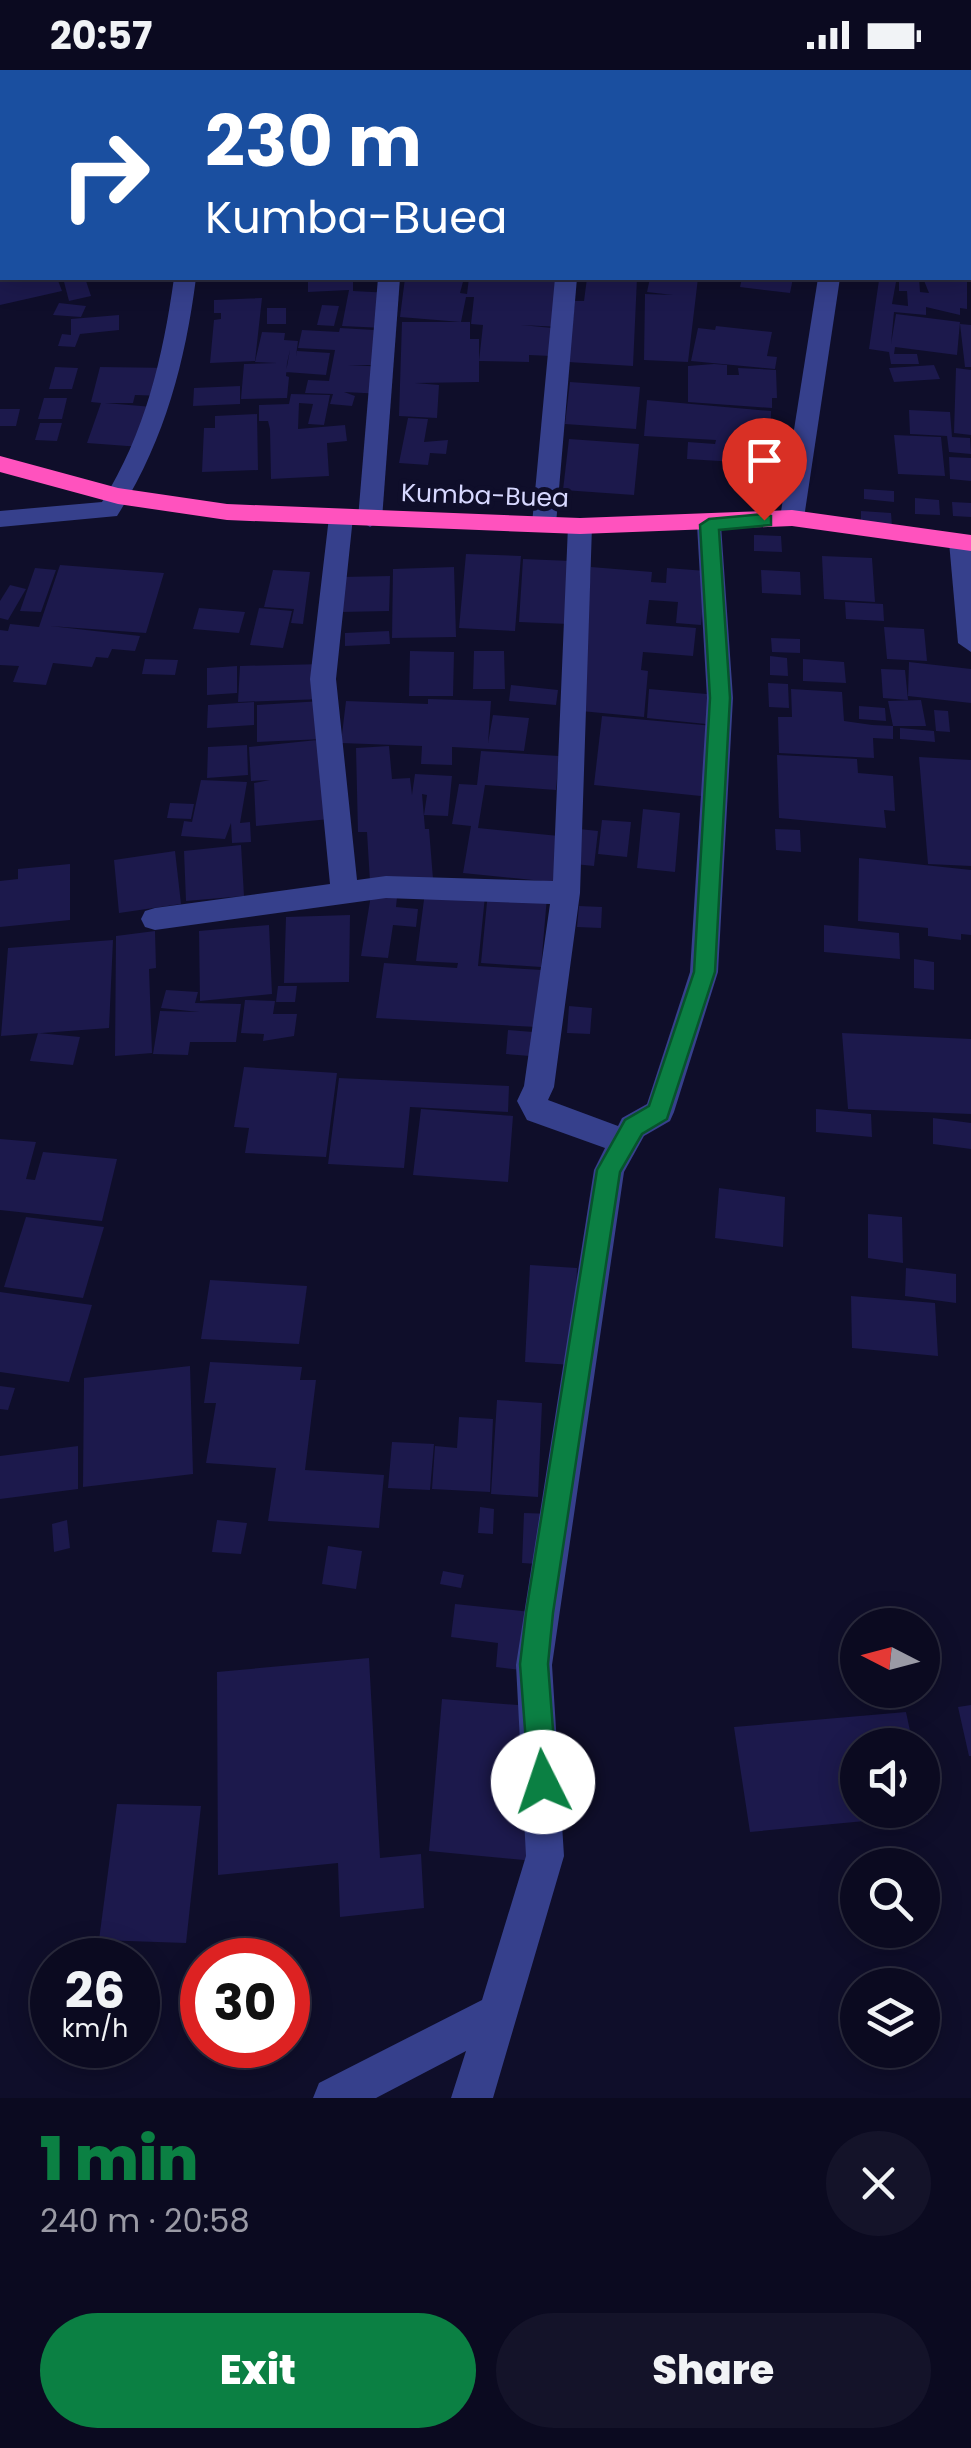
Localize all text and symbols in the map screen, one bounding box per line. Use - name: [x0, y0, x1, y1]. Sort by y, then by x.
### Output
- text: 20:57: [50, 9, 152, 62]
- text: 230 m: [205, 92, 422, 191]
- icon: right: [40, 110, 170, 240]
- text: Kumba-Buea: [205, 186, 507, 249]
- pin: [722, 418, 807, 521]
- icon: arrive: [737, 433, 792, 488]
- street label: Kumba-Buea: [400, 475, 570, 516]
- north arrow: [840, 1608, 940, 1708]
- map controls: [840, 1608, 940, 2068]
- button: sound: [840, 1728, 940, 1828]
- position arrow: [491, 1730, 595, 1834]
- button: search: [840, 1848, 940, 1948]
- speed limit sign: 30: [180, 1938, 310, 2068]
- text: 26: [65, 1955, 125, 2026]
- button: layers: [840, 1968, 940, 2068]
- text: km/h: [62, 2011, 128, 2046]
- text: 1 min: [40, 2117, 198, 2201]
- button: close: [826, 2131, 931, 2236]
- text: 240 m · 20:58: [40, 2198, 250, 2243]
- button: Exit: [40, 2313, 476, 2428]
- button: Share: [496, 2313, 931, 2428]

